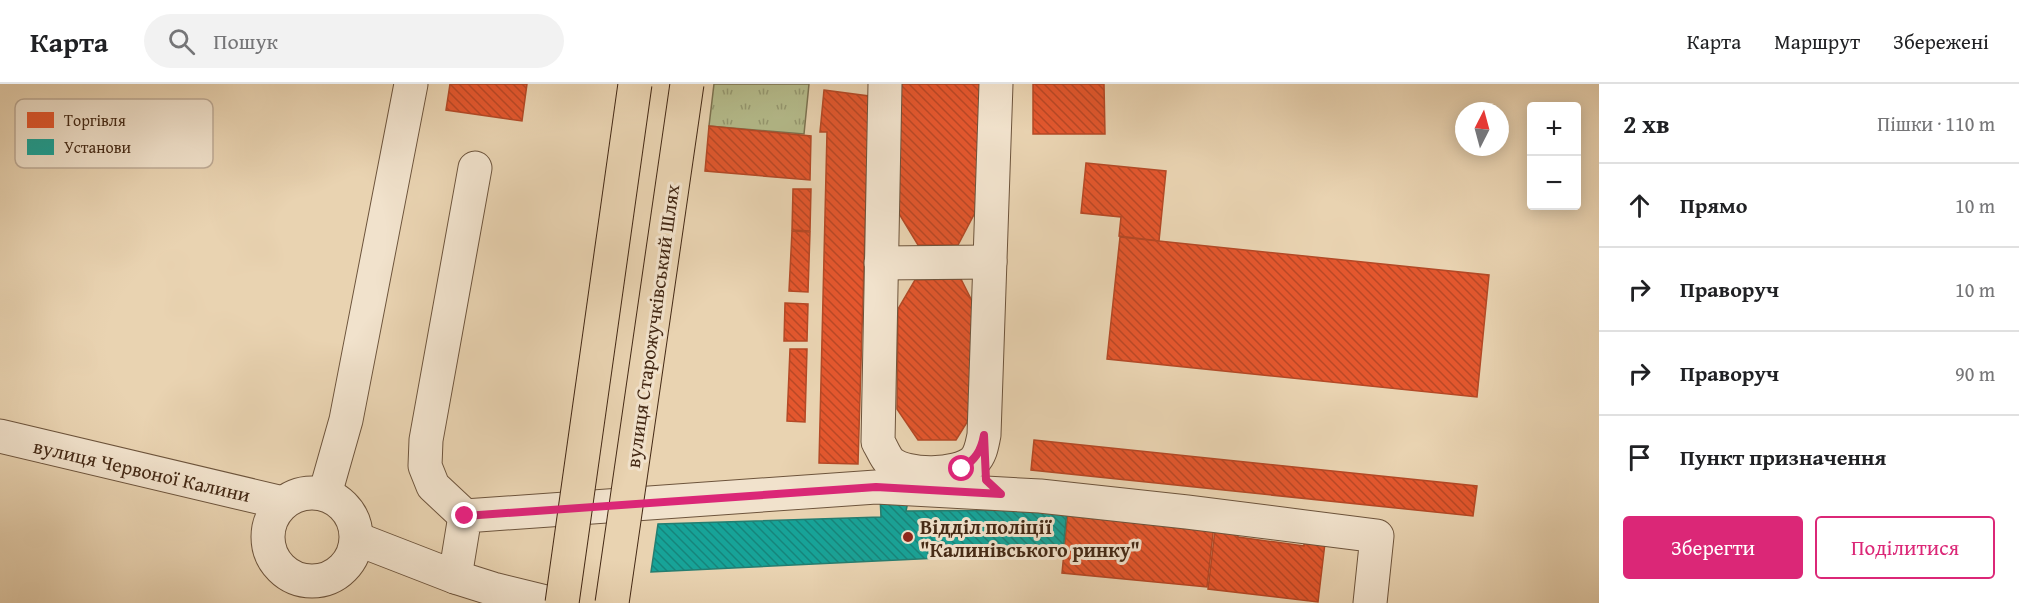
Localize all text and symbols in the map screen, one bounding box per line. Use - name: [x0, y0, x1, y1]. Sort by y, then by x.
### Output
- search box: [144, 14, 564, 68]
- text: Карта: [30, 21, 108, 62]
- icon: search: [165, 25, 198, 58]
- text: Пошук: [213, 25, 278, 57]
- text: Карта: [1687, 26, 1741, 57]
- text: Маршрут: [1774, 26, 1860, 57]
- text: Збережені: [1893, 26, 1989, 57]
- legend: [15, 99, 213, 168]
- north arrow: [1455, 102, 1509, 156]
- map controls: [1527, 102, 1581, 210]
- button: +: [1527, 102, 1581, 156]
- text: 2 хв: [1623, 104, 1670, 143]
- text: Торгівля: [64, 108, 126, 132]
- text: Пішки · 110 m: [1877, 109, 1995, 138]
- text: Установи: [64, 135, 131, 159]
- button: −: [1527, 156, 1581, 210]
- street label: вулиця Старожучківський Шлях: [618, 181, 686, 470]
- icon: ahead: [1623, 189, 1656, 222]
- text: Прямо: [1680, 189, 1747, 221]
- text: 10 m: [1955, 191, 1995, 220]
- icon: right: [1623, 273, 1656, 306]
- text: Праворуч: [1680, 273, 1779, 305]
- text: 10 m: [1955, 275, 1995, 304]
- icon: right: [1623, 357, 1656, 390]
- text: Праворуч: [1680, 357, 1779, 389]
- text: 90 m: [1955, 359, 1995, 388]
- street label: вулиця Червоної Калини: [31, 431, 253, 509]
- icon: arrive: [1623, 441, 1656, 474]
- text: Пункт призначення: [1680, 441, 1886, 473]
- route start: [948, 455, 974, 481]
- route end: [451, 502, 477, 528]
- place label: Відділ поліції "Калинівського ринку": [920, 512, 1140, 564]
- button: Зберегти: [1623, 516, 1803, 579]
- button: Поділитися: [1815, 516, 1995, 579]
- marker: Відділ поліції "Калинівського ринку": [901, 530, 915, 544]

